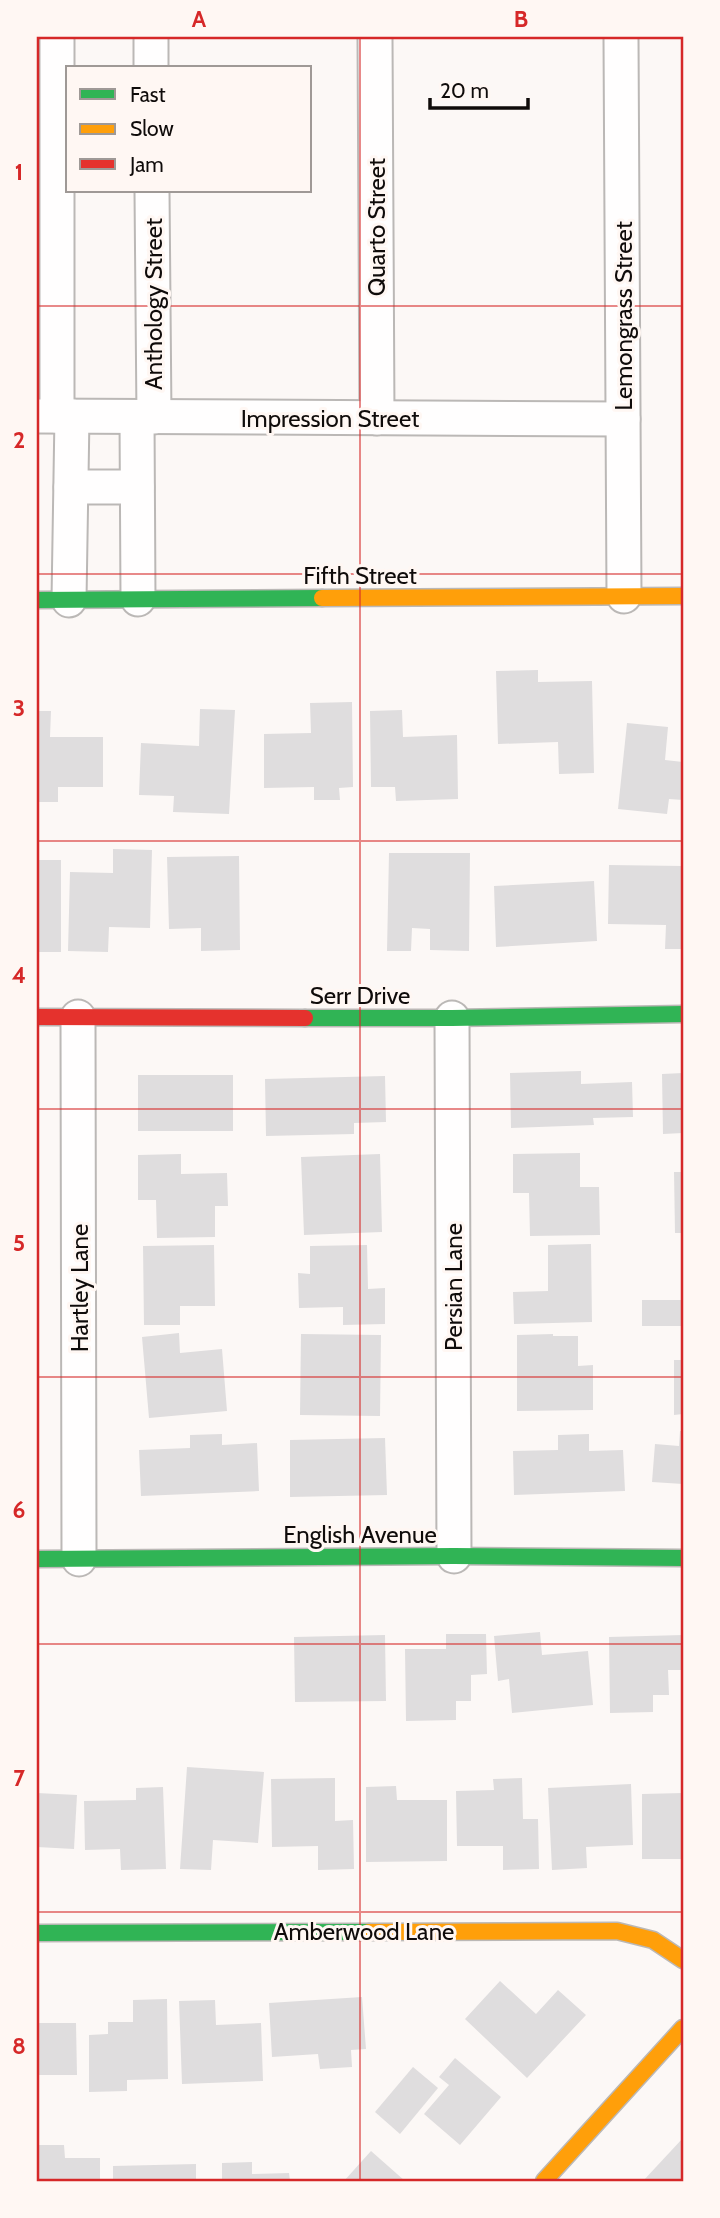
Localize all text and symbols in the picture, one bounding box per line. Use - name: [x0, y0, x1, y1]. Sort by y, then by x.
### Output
- text: A: [192, 5, 207, 33]
- text: B: [514, 5, 528, 33]
- legend: [66, 66, 312, 192]
- scale bar: [430, 66, 528, 110]
- text: 20 m: [440, 78, 489, 103]
- text: Fast: [130, 82, 166, 107]
- text: Slow: [130, 116, 174, 141]
- text: Jam: [129, 152, 164, 177]
- text: 1: [15, 158, 23, 186]
- street label: Quarto Street: [362, 158, 391, 296]
- street label: Anthology Street: [139, 218, 168, 390]
- street label: Lemongrass Street: [609, 221, 638, 411]
- street label: Impression Street: [241, 404, 419, 433]
- text: 2: [13, 426, 25, 454]
- street label: Fifth Street: [303, 561, 417, 590]
- text: 3: [13, 694, 25, 722]
- text: 4: [12, 961, 26, 989]
- street label: Serr Drive: [310, 981, 410, 1010]
- street label: Persian Lane: [439, 1223, 468, 1351]
- street label: Hartley Lane: [65, 1224, 94, 1352]
- text: 5: [13, 1229, 25, 1257]
- text: 6: [13, 1496, 25, 1524]
- street label: English Avenue: [283, 1520, 437, 1549]
- text: 7: [13, 1764, 25, 1792]
- street label: Amberwood Lane: [274, 1917, 454, 1946]
- text: 8: [12, 2032, 26, 2060]

